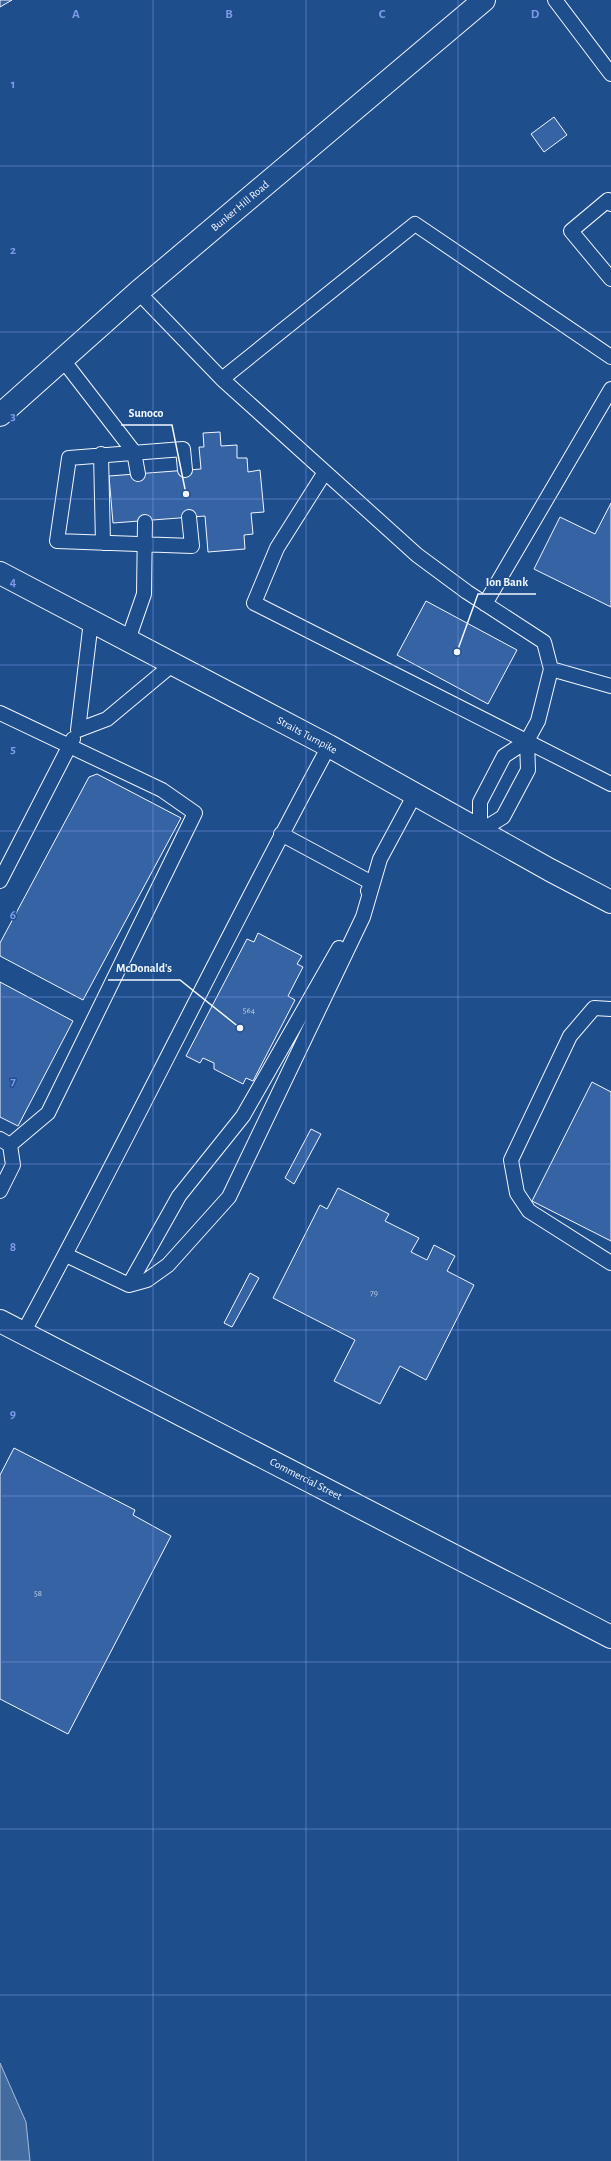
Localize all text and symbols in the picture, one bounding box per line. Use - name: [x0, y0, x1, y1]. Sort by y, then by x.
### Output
- text: A: [72, 8, 80, 21]
- text: B: [225, 8, 233, 21]
- text: C: [379, 8, 386, 21]
- text: D: [531, 8, 540, 21]
- text: 1: [11, 78, 15, 91]
- street label: Bunker Hill Road: [209, 179, 271, 233]
- text: 2: [10, 244, 16, 257]
- callout: Sunoco: [121, 401, 172, 425]
- text: Sunoco: [129, 407, 164, 419]
- text: 3: [10, 410, 16, 423]
- callout: Ion Bank: [478, 570, 536, 594]
- text: 4: [10, 576, 17, 589]
- text: Ion Bank: [486, 576, 528, 588]
- street label: Straits Turnpike: [275, 714, 339, 756]
- text: 5: [10, 743, 16, 756]
- text: 6: [10, 909, 16, 922]
- callout: McDonald's: [108, 956, 180, 980]
- text: McDonald's: [116, 962, 172, 974]
- house number: 564: [243, 1006, 256, 1015]
- text: 7: [10, 1075, 16, 1088]
- text: 8: [10, 1241, 16, 1254]
- house number: 79: [370, 1289, 378, 1298]
- text: 9: [10, 1408, 16, 1421]
- street label: Commercial Street: [268, 1456, 344, 1502]
- house number: 58: [34, 1589, 42, 1598]

